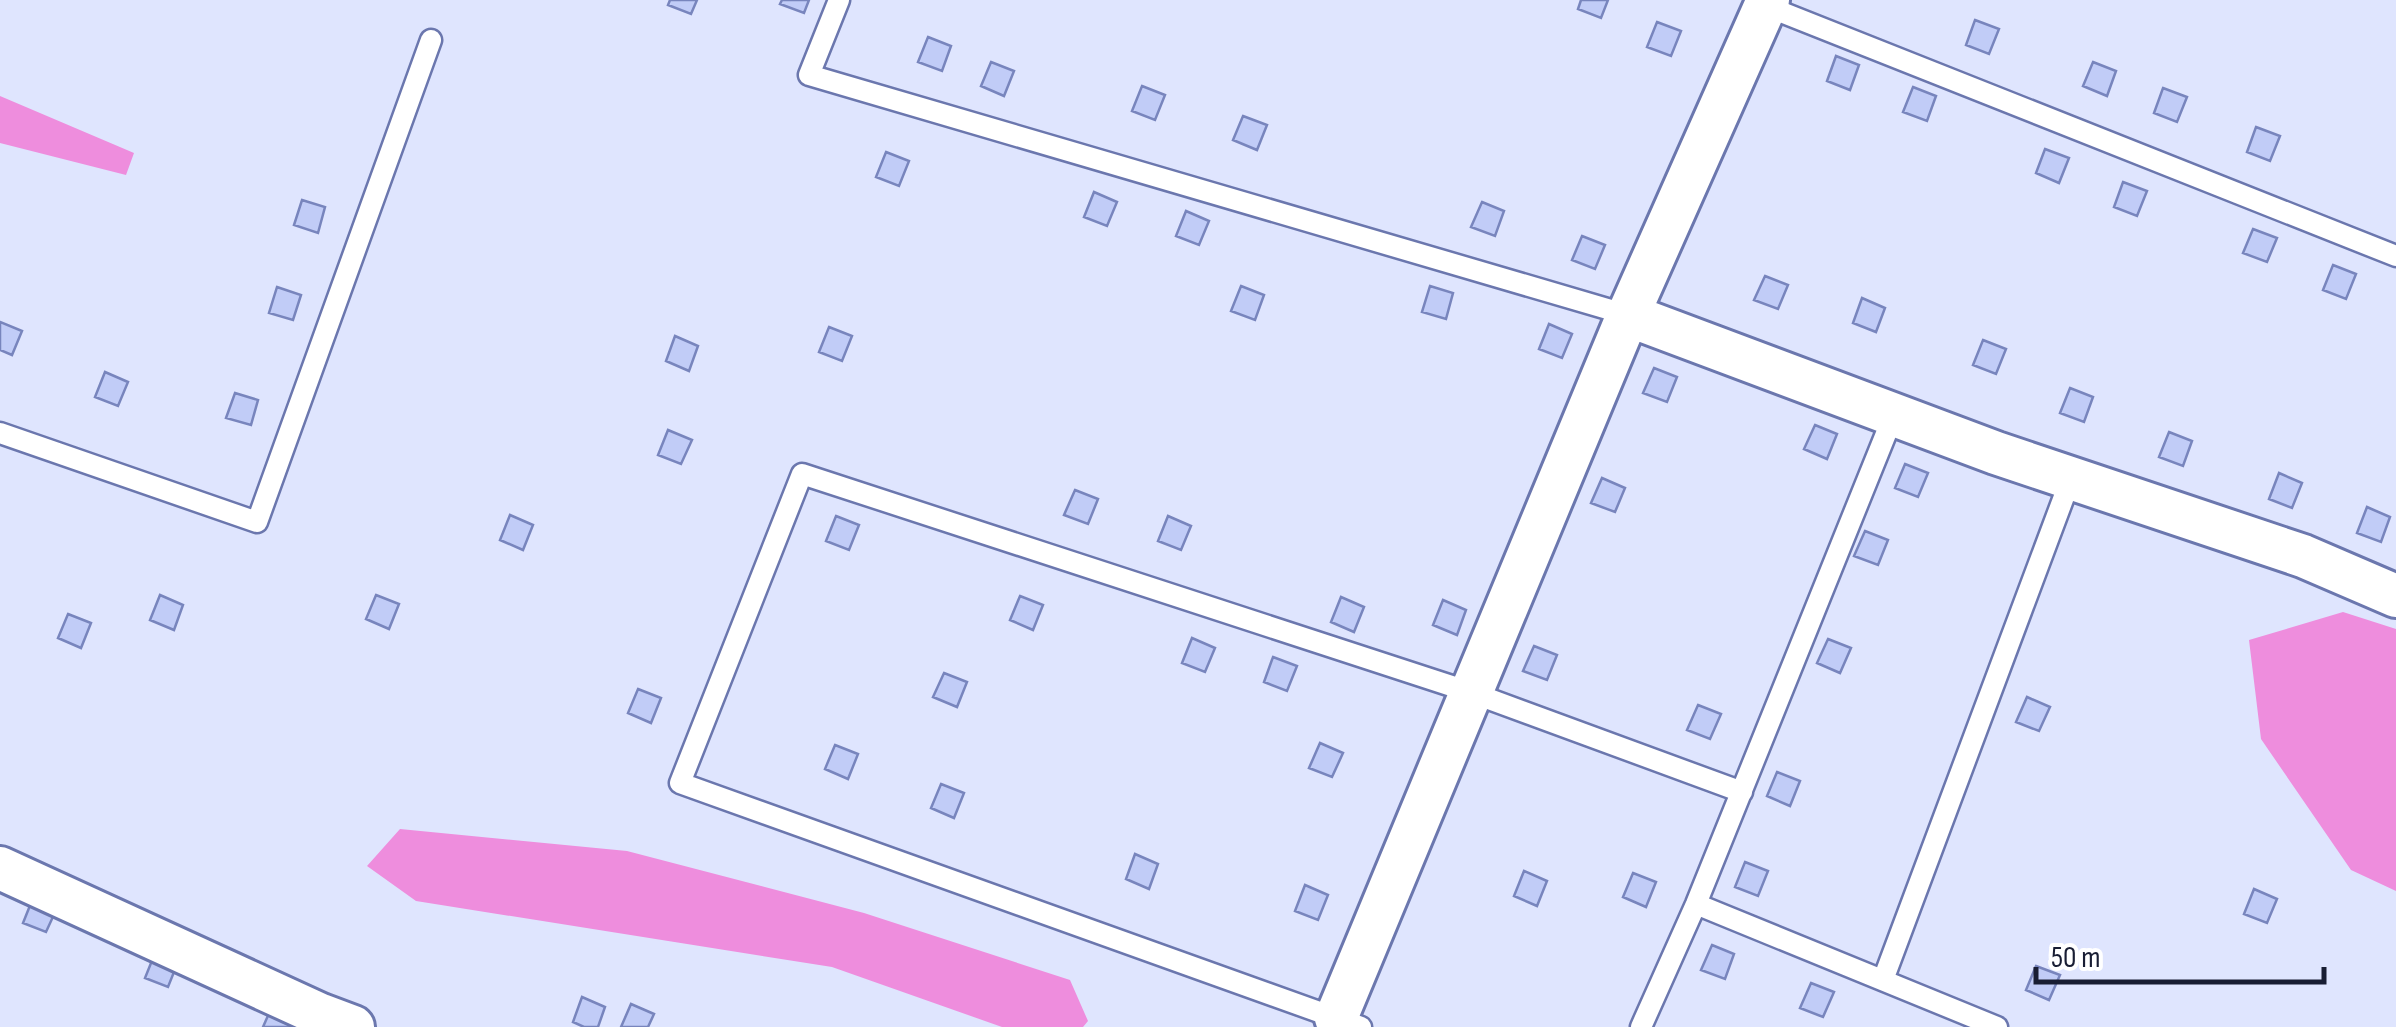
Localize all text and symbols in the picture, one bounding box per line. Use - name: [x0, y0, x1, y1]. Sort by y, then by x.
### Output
- scale bar: [2036, 922, 2324, 984]
- text: 50 m: [2051, 940, 2100, 976]

